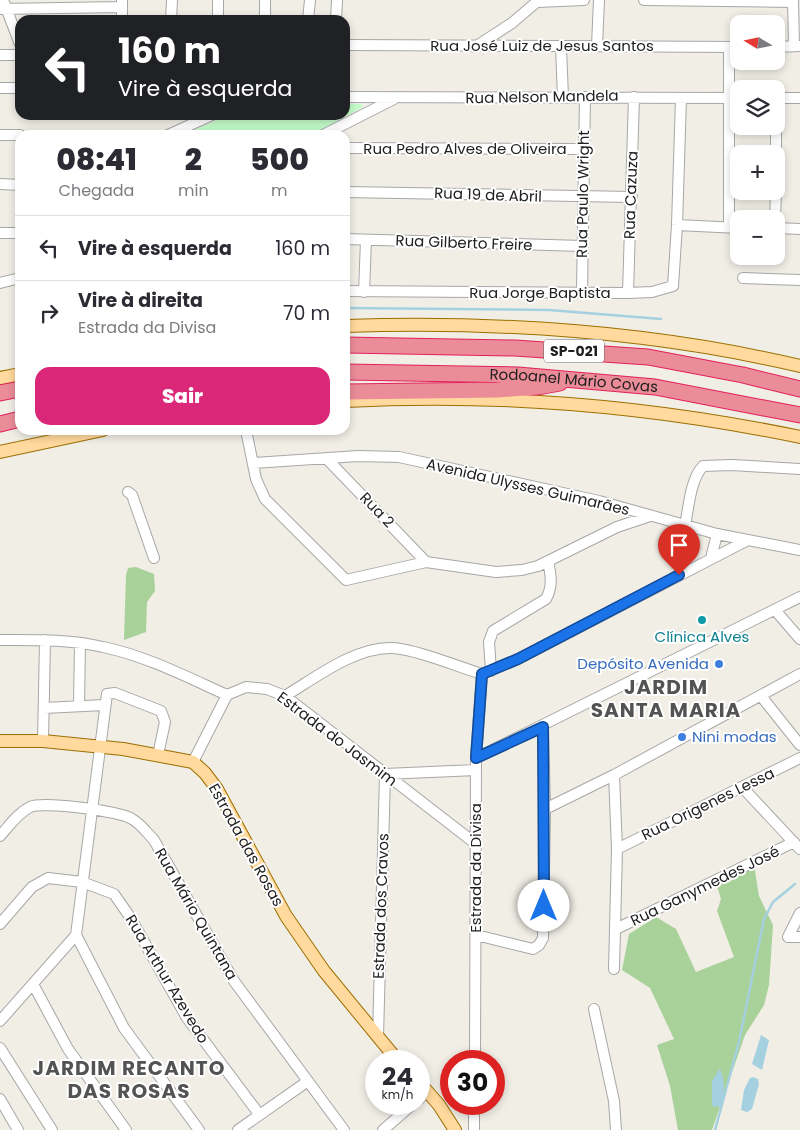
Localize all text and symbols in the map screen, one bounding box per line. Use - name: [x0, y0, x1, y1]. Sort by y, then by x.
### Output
- north arrow: [730, 15, 785, 70]
- map controls: [730, 15, 785, 265]
- text: 160 m: [118, 26, 221, 75]
- icon: left: [35, 35, 100, 100]
- street label: Rua José Luiz de Jesus Santos: [430, 35, 654, 56]
- text: Vire à esquerda: [118, 73, 292, 104]
- button: layers: [730, 80, 785, 135]
- street label: Rua Nelson Mandela: [465, 85, 619, 108]
- street label: Rua Paulo Wright: [571, 130, 594, 258]
- text: 08:41: [56, 138, 137, 181]
- text: 2: [185, 138, 202, 181]
- text: 500: [250, 138, 309, 181]
- street label: Rua Pedro Alves de Oliveira: [363, 138, 567, 159]
- button: +: [730, 145, 785, 200]
- street label: Rua Cazuza: [618, 151, 643, 239]
- text: Chegada: [59, 179, 134, 202]
- text: min: [178, 179, 209, 202]
- text: m: [271, 179, 288, 202]
- street label: Rua 19 de Abril: [434, 182, 542, 207]
- button: −: [730, 210, 785, 265]
- street label: Rua Gilberto Freire: [395, 230, 533, 255]
- icon: left: [35, 234, 63, 262]
- text: Vire à esquerda: [78, 235, 232, 262]
- text: 160 m: [275, 235, 330, 262]
- street label: Rua Jorge Baptista: [469, 282, 611, 303]
- text: Vire à direita: [78, 287, 203, 314]
- icon: right: [35, 299, 63, 327]
- text: 70 m: [283, 300, 330, 327]
- text: Estrada da Divisa: [78, 316, 216, 339]
- road number: SP-021: [544, 340, 604, 362]
- street label: Rodoanel Mário Covas: [489, 364, 659, 397]
- button: Sair: [35, 367, 330, 425]
- street label: Avenida Ulysses Guimarães: [424, 453, 632, 520]
- street label: Rua 2: [355, 487, 399, 532]
- pin: [658, 524, 700, 575]
- icon: arrive: [665, 531, 693, 559]
- marker: Clínica Alves: [696, 614, 708, 626]
- place label: Clínica Alves: [655, 626, 750, 647]
- place label: Depósito Avenida: [577, 653, 709, 674]
- marker: Depósito Avenida: [713, 658, 725, 670]
- district label: JARDIM SANTA MARIA: [591, 673, 741, 724]
- street label: Estrada do Jasmim: [273, 687, 402, 791]
- place label: Nini modas: [692, 726, 777, 747]
- marker: Nini modas: [676, 731, 688, 743]
- street label: Rua Origenes Lessa: [638, 762, 778, 845]
- street label: Estrada das Rosas: [204, 779, 289, 910]
- street label: Estrada da Divisa: [465, 803, 486, 933]
- street label: Estrada dos Cravos: [367, 833, 394, 979]
- street label: Rua Ganymedes José: [627, 840, 783, 931]
- street label: Rua Mário Quintana: [150, 844, 243, 983]
- position arrow: [517, 879, 569, 931]
- street label: Rua Arthur Azevedo: [121, 911, 214, 1047]
- speed limit sign: 30: [440, 1050, 505, 1115]
- district label: JARDIM RECANTO DAS ROSAS: [33, 1054, 225, 1105]
- text: 24: [382, 1059, 413, 1094]
- text: km/h: [382, 1086, 413, 1103]

